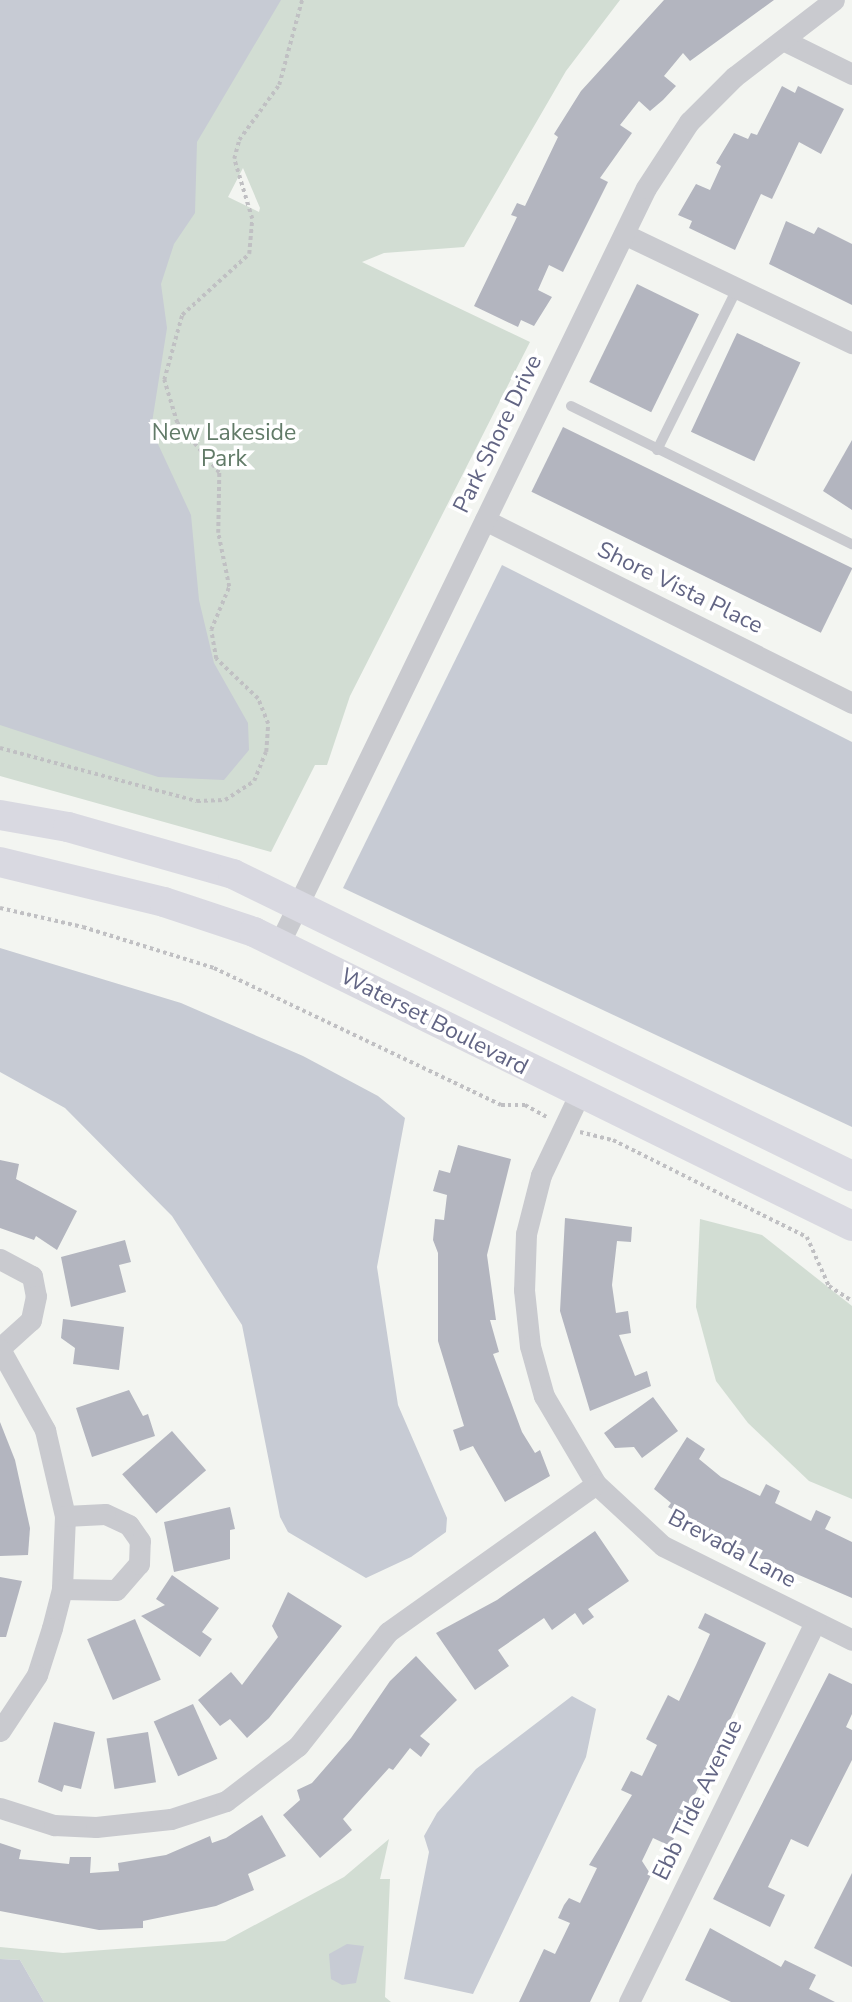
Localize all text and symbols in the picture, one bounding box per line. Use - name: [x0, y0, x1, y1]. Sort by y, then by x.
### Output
- street label: Park Shore Drive: [448, 350, 548, 518]
- park label: New Lakeside Park: [152, 419, 296, 473]
- street label: Shore Vista Place: [593, 536, 767, 640]
- street label: Waterset Boulevard: [335, 963, 533, 1081]
- street label: Brevada Lane: [663, 1504, 801, 1594]
- street label: Ebb Tide Avenue: [647, 1715, 749, 1885]

